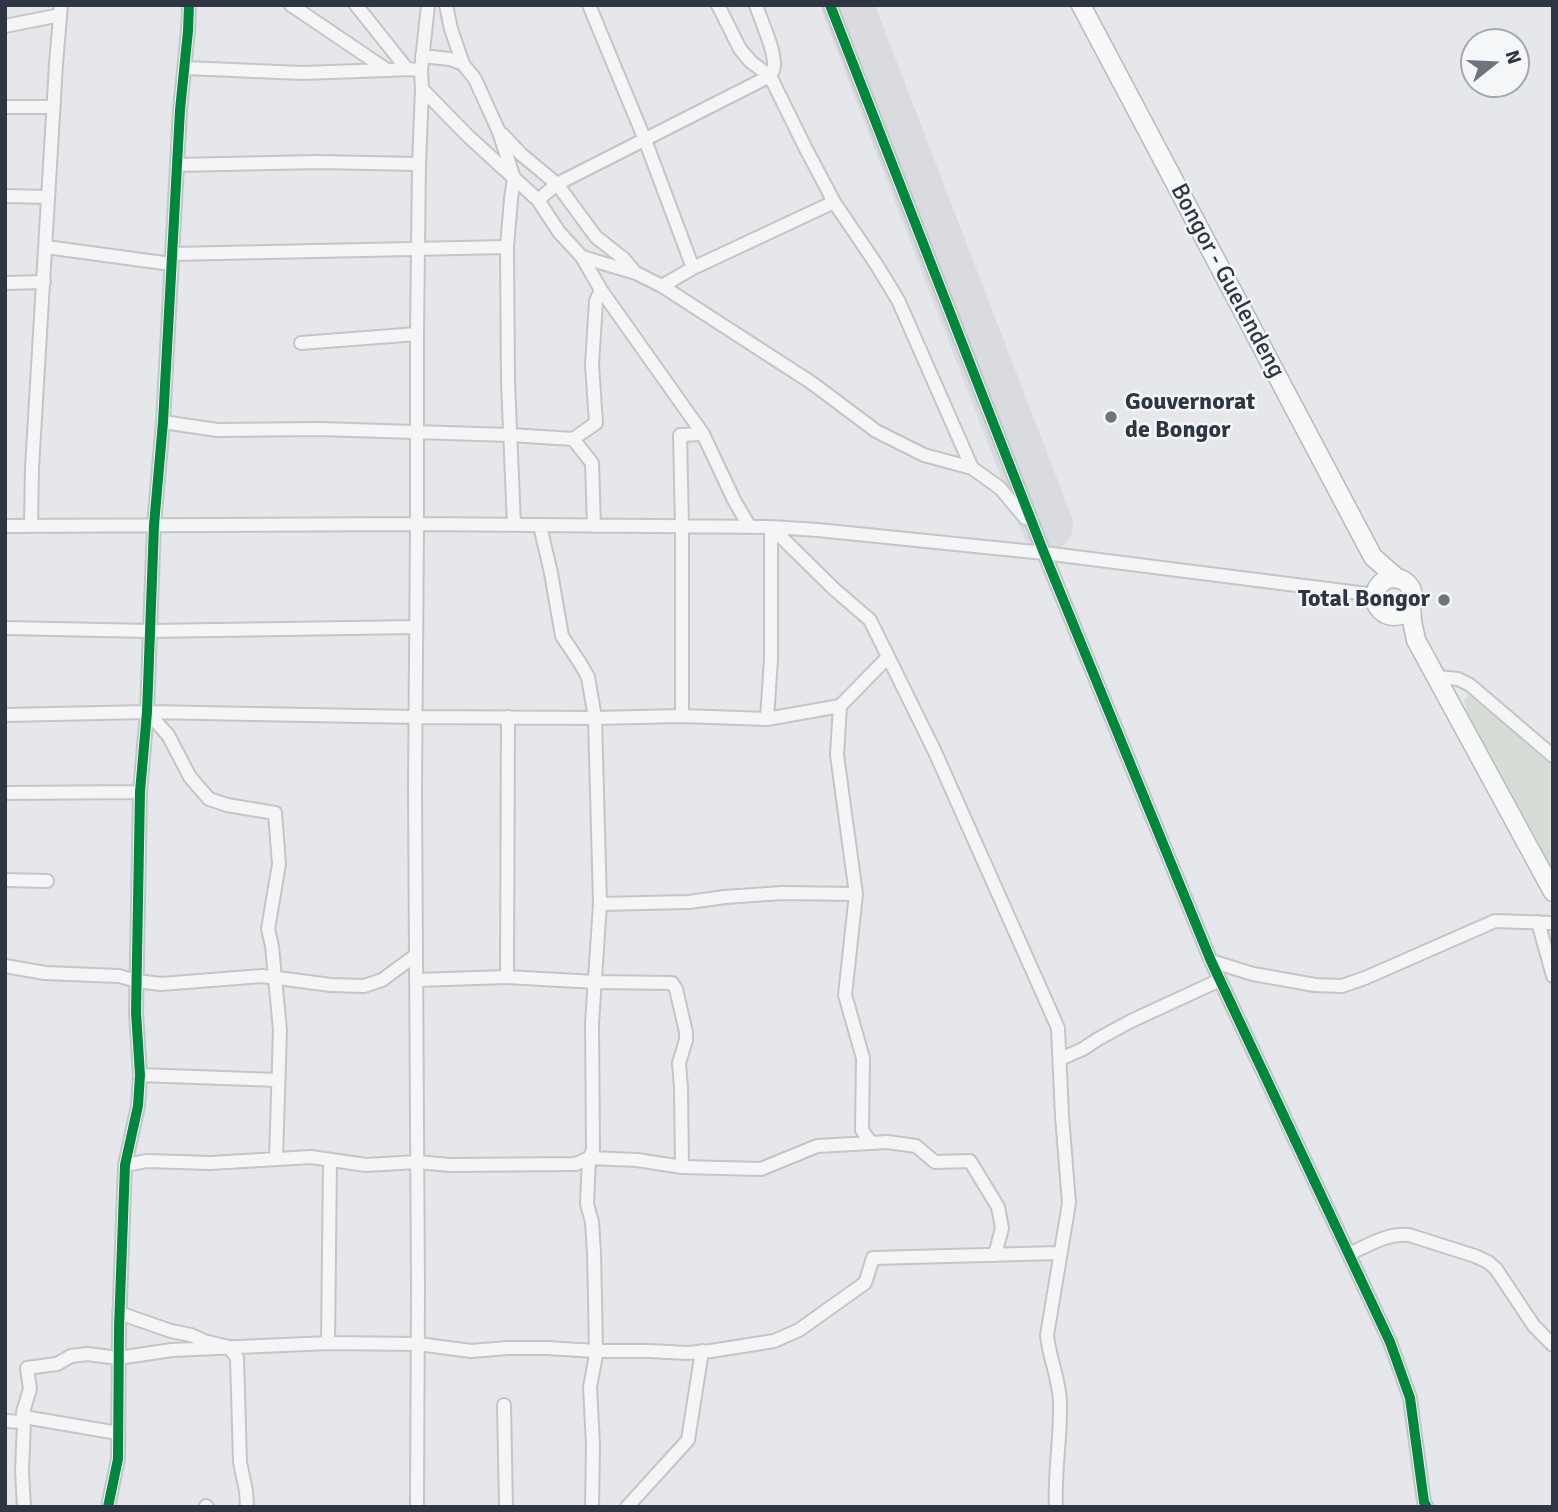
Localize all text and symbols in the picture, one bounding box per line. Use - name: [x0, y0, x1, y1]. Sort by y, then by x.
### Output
- north arrow: [1460, 28, 1530, 98]
- text: N: [1500, 47, 1527, 67]
- street label: Bongor - Guelendeng: [1164, 179, 1290, 383]
- place label: Gouvernorat de Bongor: [1125, 389, 1255, 445]
- marker: Gouvernorat de Bongor: [1103, 409, 1119, 425]
- place label: Total Bongor: [1298, 586, 1430, 614]
- marker: Total Bongor: [1436, 592, 1452, 608]

